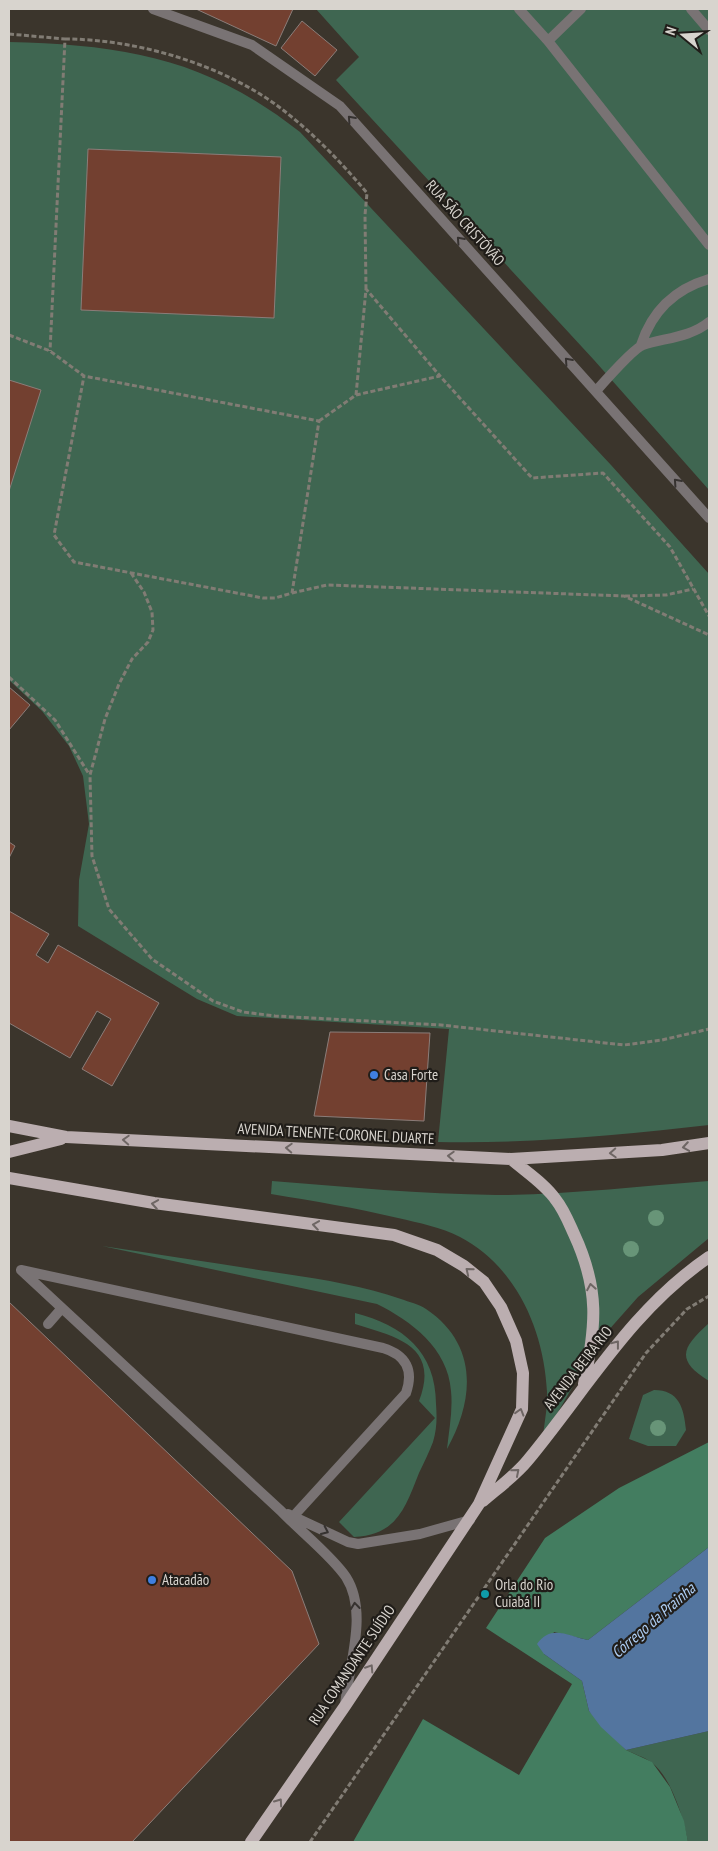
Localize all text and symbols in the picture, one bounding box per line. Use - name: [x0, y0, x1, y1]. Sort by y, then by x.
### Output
- north arrow: [658, 10, 708, 60]
- text: N: [661, 25, 680, 37]
- one-way arrow: [348, 115, 357, 124]
- street label: RUA SÃO CRISTÓVÃO: [422, 176, 509, 269]
- one-way arrow: [457, 236, 466, 245]
- one-way arrow: [565, 357, 574, 366]
- one-way arrow: [674, 478, 683, 487]
- place label: Casa Forte: [384, 1065, 438, 1084]
- marker: Casa Forte: [368, 1069, 380, 1081]
- street label: AVENIDA TENENTE-CORONEL DUARTE: [237, 1119, 435, 1148]
- one-way arrow: [122, 1135, 130, 1146]
- one-way arrow: [681, 1141, 690, 1151]
- one-way arrow: [284, 1143, 292, 1154]
- one-way arrow: [609, 1148, 617, 1159]
- one-way arrow: [447, 1151, 455, 1162]
- one-way arrow: [151, 1199, 159, 1209]
- one-way arrow: [312, 1220, 320, 1231]
- one-way arrow: [466, 1267, 475, 1276]
- one-way arrow: [587, 1282, 597, 1291]
- street label: AVENIDA BEIRA RIO: [539, 1322, 616, 1413]
- one-way arrow: [611, 1341, 620, 1350]
- one-way arrow: [514, 1408, 524, 1416]
- one-way arrow: [510, 1469, 519, 1478]
- one-way arrow: [320, 1525, 329, 1536]
- place label: Atacadão: [162, 1570, 209, 1589]
- marker: Atacadão: [146, 1574, 158, 1586]
- place label: Orla do Rio Cuiabá II: [495, 1575, 553, 1611]
- water label: Córrego da Prainha: [607, 1577, 700, 1662]
- marker: Orla do Rio Cuiabá II: [479, 1588, 491, 1600]
- street label: RUA COMANDANTE SUÍDIO: [304, 1601, 399, 1728]
- one-way arrow: [350, 1602, 361, 1610]
- one-way arrow: [364, 1664, 373, 1674]
- one-way arrow: [273, 1798, 282, 1808]

